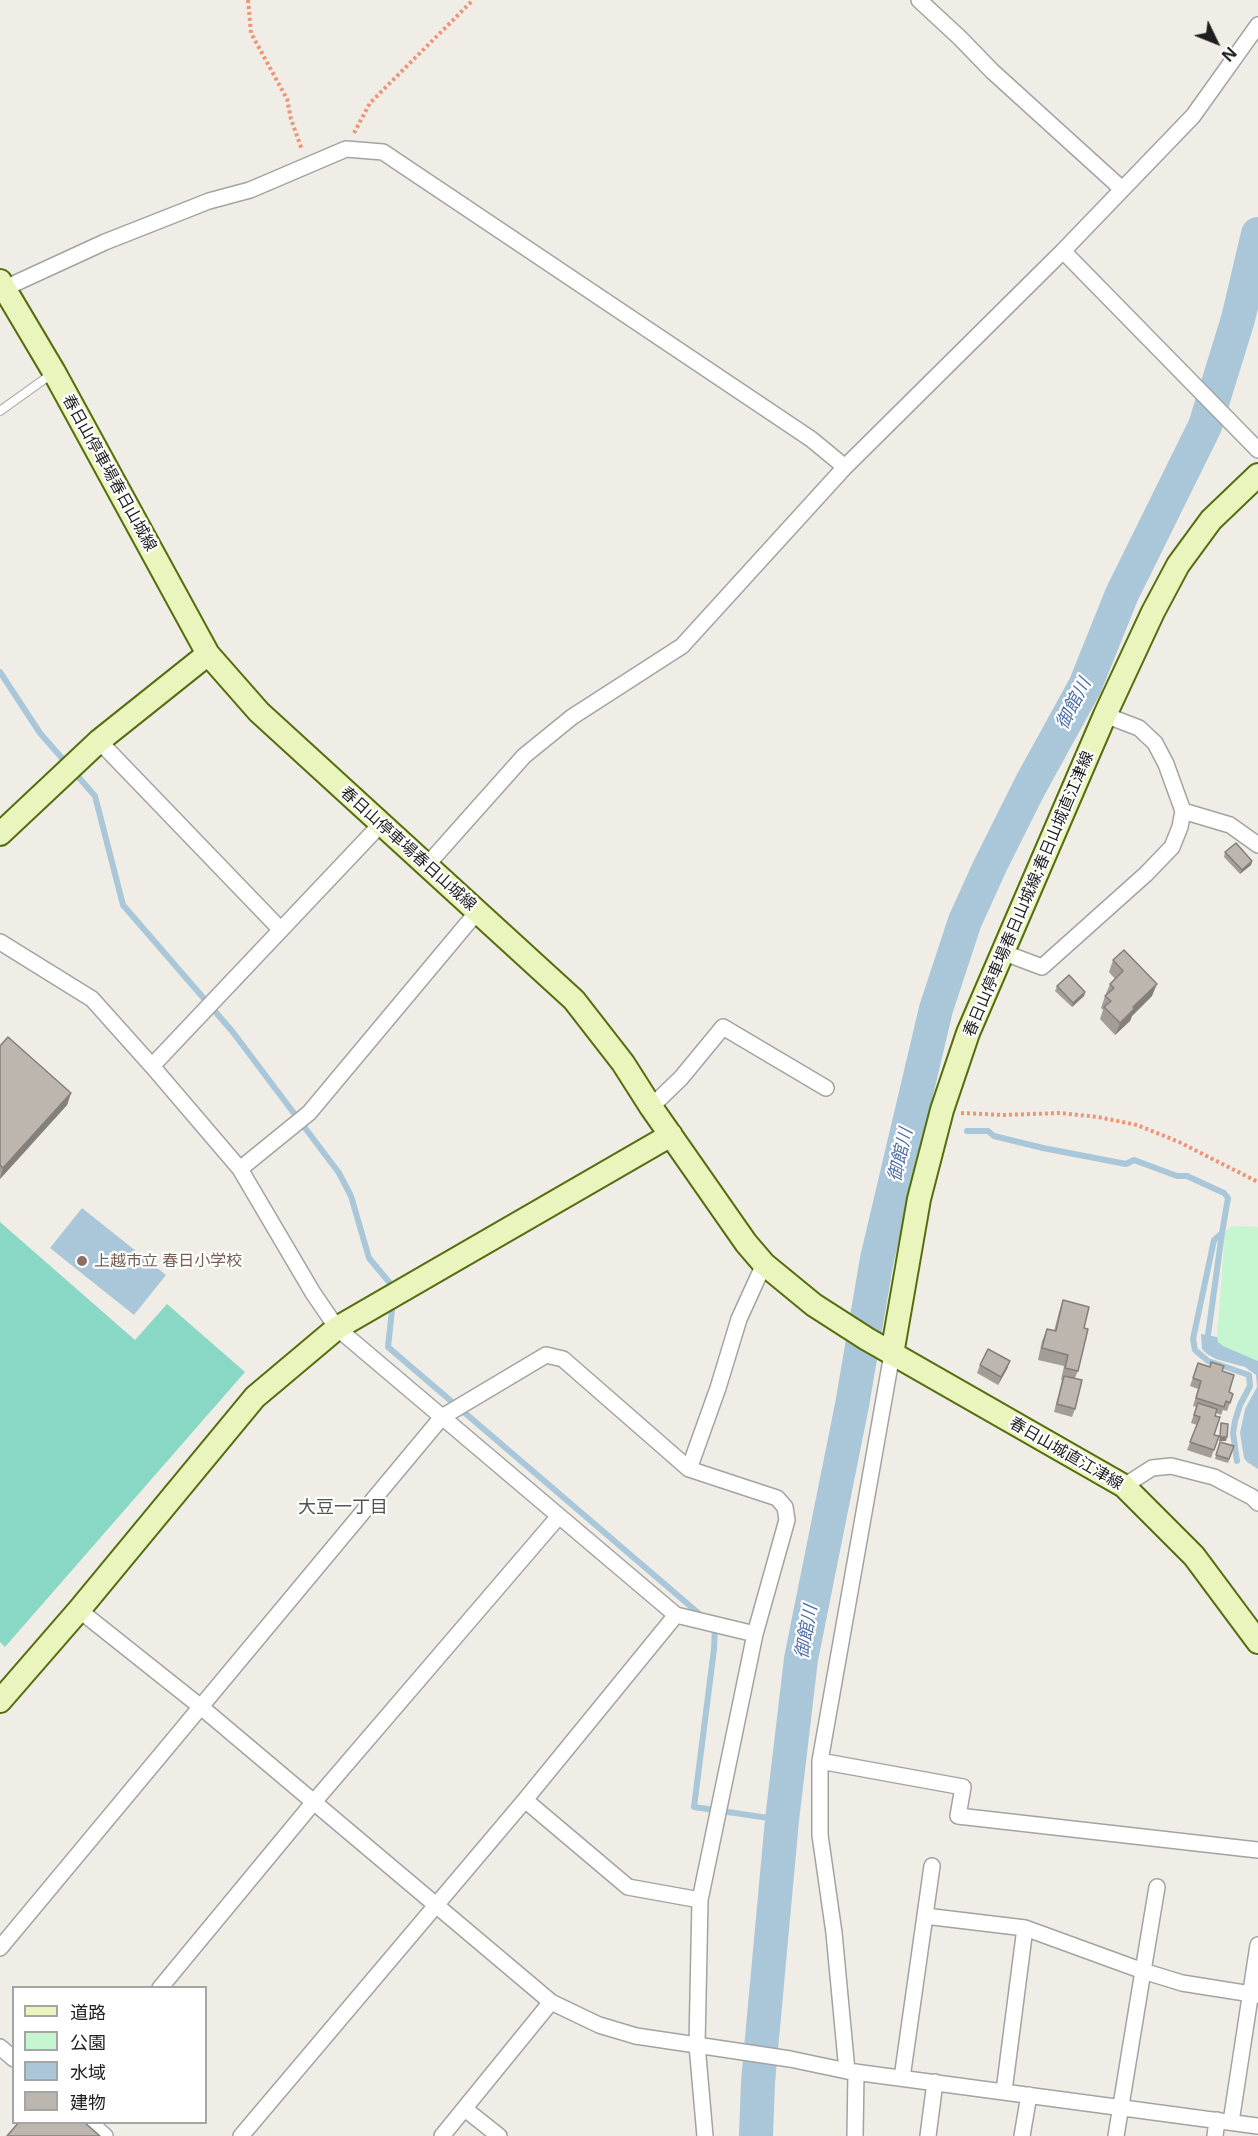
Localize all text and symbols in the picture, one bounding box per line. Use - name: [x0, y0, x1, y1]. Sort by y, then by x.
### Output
- north arrow: [1186, 12, 1246, 72]
- text: N: [1217, 42, 1242, 67]
- street label: 春日山停車場春日山城線: [58, 391, 160, 555]
- water label: 御館川: [1052, 675, 1096, 733]
- street label: 春日山停車場春日山城線;春日山城直江津線: [960, 748, 1098, 1040]
- street label: 春日山停車場春日山城線: [336, 783, 480, 915]
- water label: 御館川: [884, 1126, 918, 1184]
- place label: 上越市立 春日小学校: [94, 1251, 242, 1271]
- marker: 上越市立 春日小学校: [75, 1254, 89, 1268]
- street label: 春日山城直江津線: [1006, 1414, 1126, 1494]
- district label: 大豆一丁目: [298, 1497, 388, 1519]
- water label: 御館川: [792, 1604, 822, 1660]
- legend: [12, 1986, 207, 2124]
- text: 道路: [70, 2000, 106, 2024]
- text: 公園: [70, 2030, 106, 2054]
- text: 水域: [70, 2060, 106, 2084]
- text: 建物: [70, 2090, 106, 2114]

